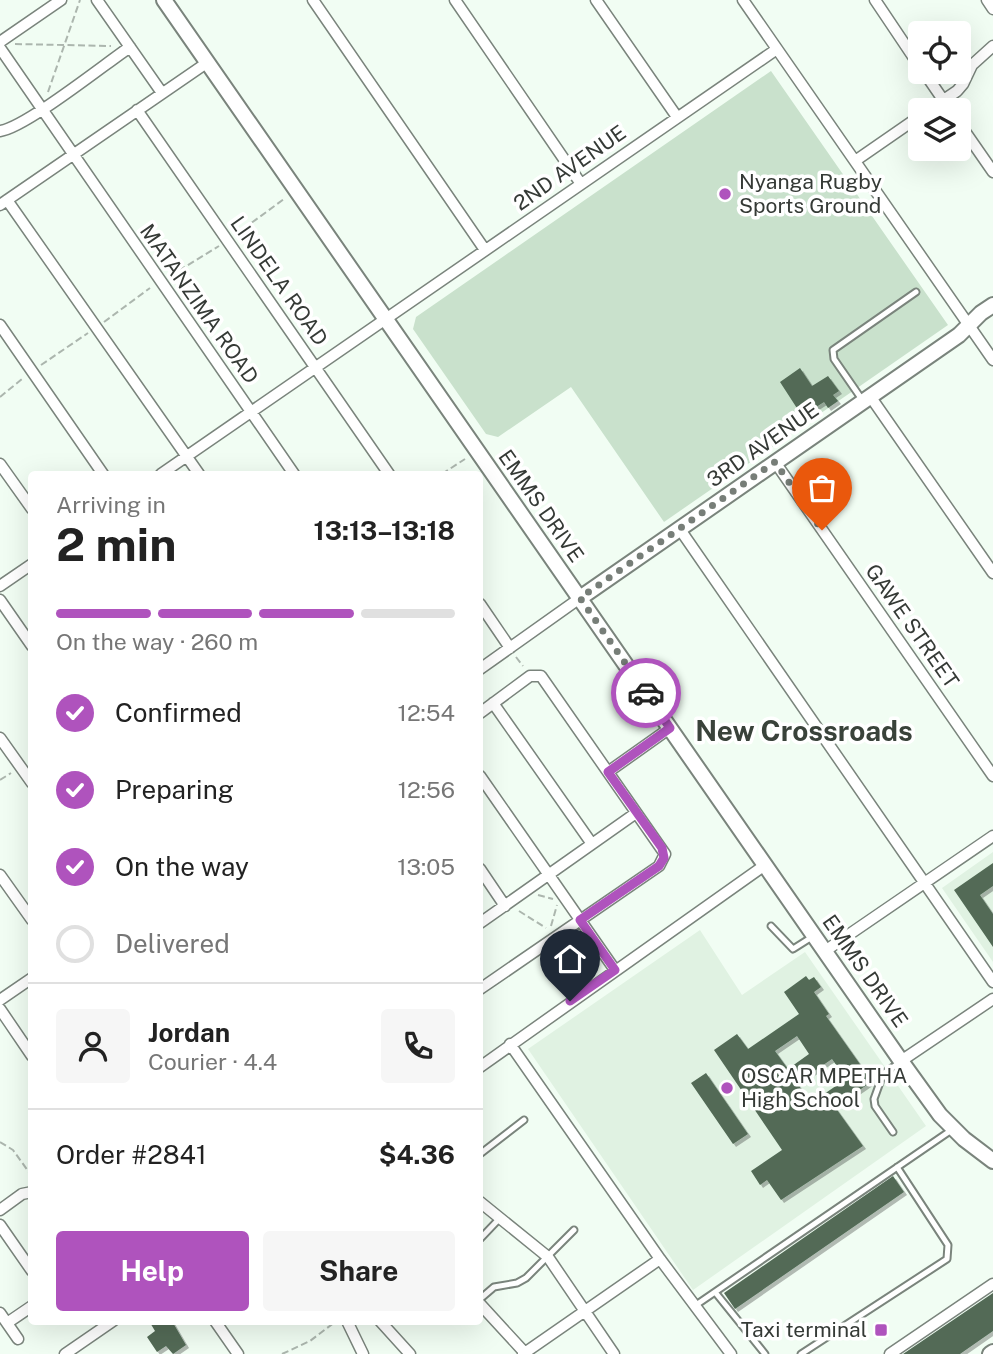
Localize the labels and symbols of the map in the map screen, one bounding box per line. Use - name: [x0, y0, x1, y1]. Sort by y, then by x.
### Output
- street label: 2ND AVENUE: [509, 120, 631, 215]
- place label: Nyanga Rugby Sports Ground: [739, 169, 882, 218]
- marker: Nyanga Rugby Sports Ground: [717, 186, 733, 202]
- street label: LINDELA ROAD: [226, 211, 333, 350]
- street label: MATANZIMA ROAD: [135, 219, 264, 388]
- street label: 3RD AVENUE: [702, 397, 823, 492]
- street label: EMMS DRIVE: [493, 445, 589, 567]
- pin: [792, 458, 852, 530]
- street label: GAWE STREET: [860, 559, 964, 693]
- courier: [611, 658, 681, 728]
- district label: New Crossroads: [695, 714, 913, 747]
- street label: EMMS DRIVE: [817, 910, 913, 1032]
- pin: [540, 929, 600, 1001]
- place label: OSCAR MPETHA High School: [741, 1063, 907, 1112]
- marker: OSCAR MPETHA High School: [719, 1080, 735, 1096]
- place label: Taxi terminal: [741, 1317, 867, 1342]
- marker: Taxi terminal: [873, 1322, 889, 1338]

